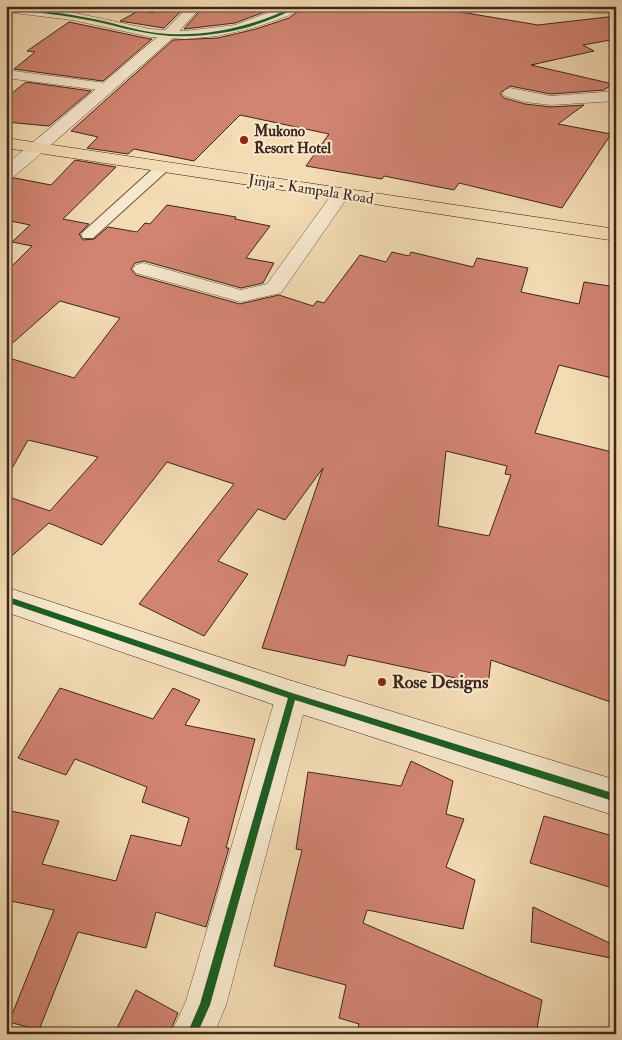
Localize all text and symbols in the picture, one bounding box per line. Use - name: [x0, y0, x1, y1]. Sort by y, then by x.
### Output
- place label: Mukono Resort Hotel: [253, 122, 331, 158]
- marker: Mukono Resort Hotel: [238, 134, 250, 146]
- street label: Jinja - Kampala Road: [246, 170, 375, 210]
- place label: Rose Designs: [392, 671, 488, 694]
- marker: Rose Designs: [376, 676, 388, 688]

